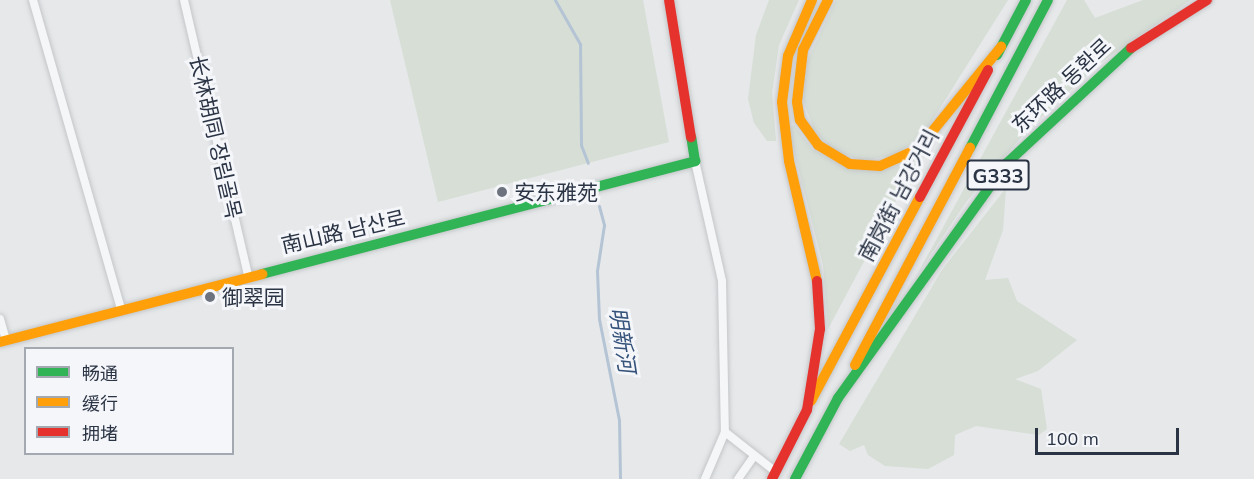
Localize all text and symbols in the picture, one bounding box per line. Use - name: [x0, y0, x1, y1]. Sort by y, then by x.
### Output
- street label: 东环路 동환로: [1006, 33, 1116, 137]
- street label: 长林胡同 장림골목: [185, 53, 247, 221]
- street label: 南岗街 남강거리: [853, 125, 943, 265]
- road number: G333: [966, 158, 1030, 192]
- place label: 安东雅苑: [514, 179, 598, 205]
- marker: 安东雅苑: [495, 185, 509, 199]
- street label: 南山路 남산로: [279, 205, 407, 257]
- place label: 御翠园: [222, 284, 285, 310]
- marker: 御翠园: [203, 290, 217, 304]
- water label: 明新河: [604, 305, 640, 375]
- legend: [24, 347, 234, 455]
- text: 畅通: [82, 362, 118, 385]
- text: 缓行: [82, 392, 118, 415]
- scale bar: [1038, 416, 1182, 454]
- text: 拥堵: [82, 422, 118, 445]
- text: 100 m: [1046, 427, 1099, 450]

